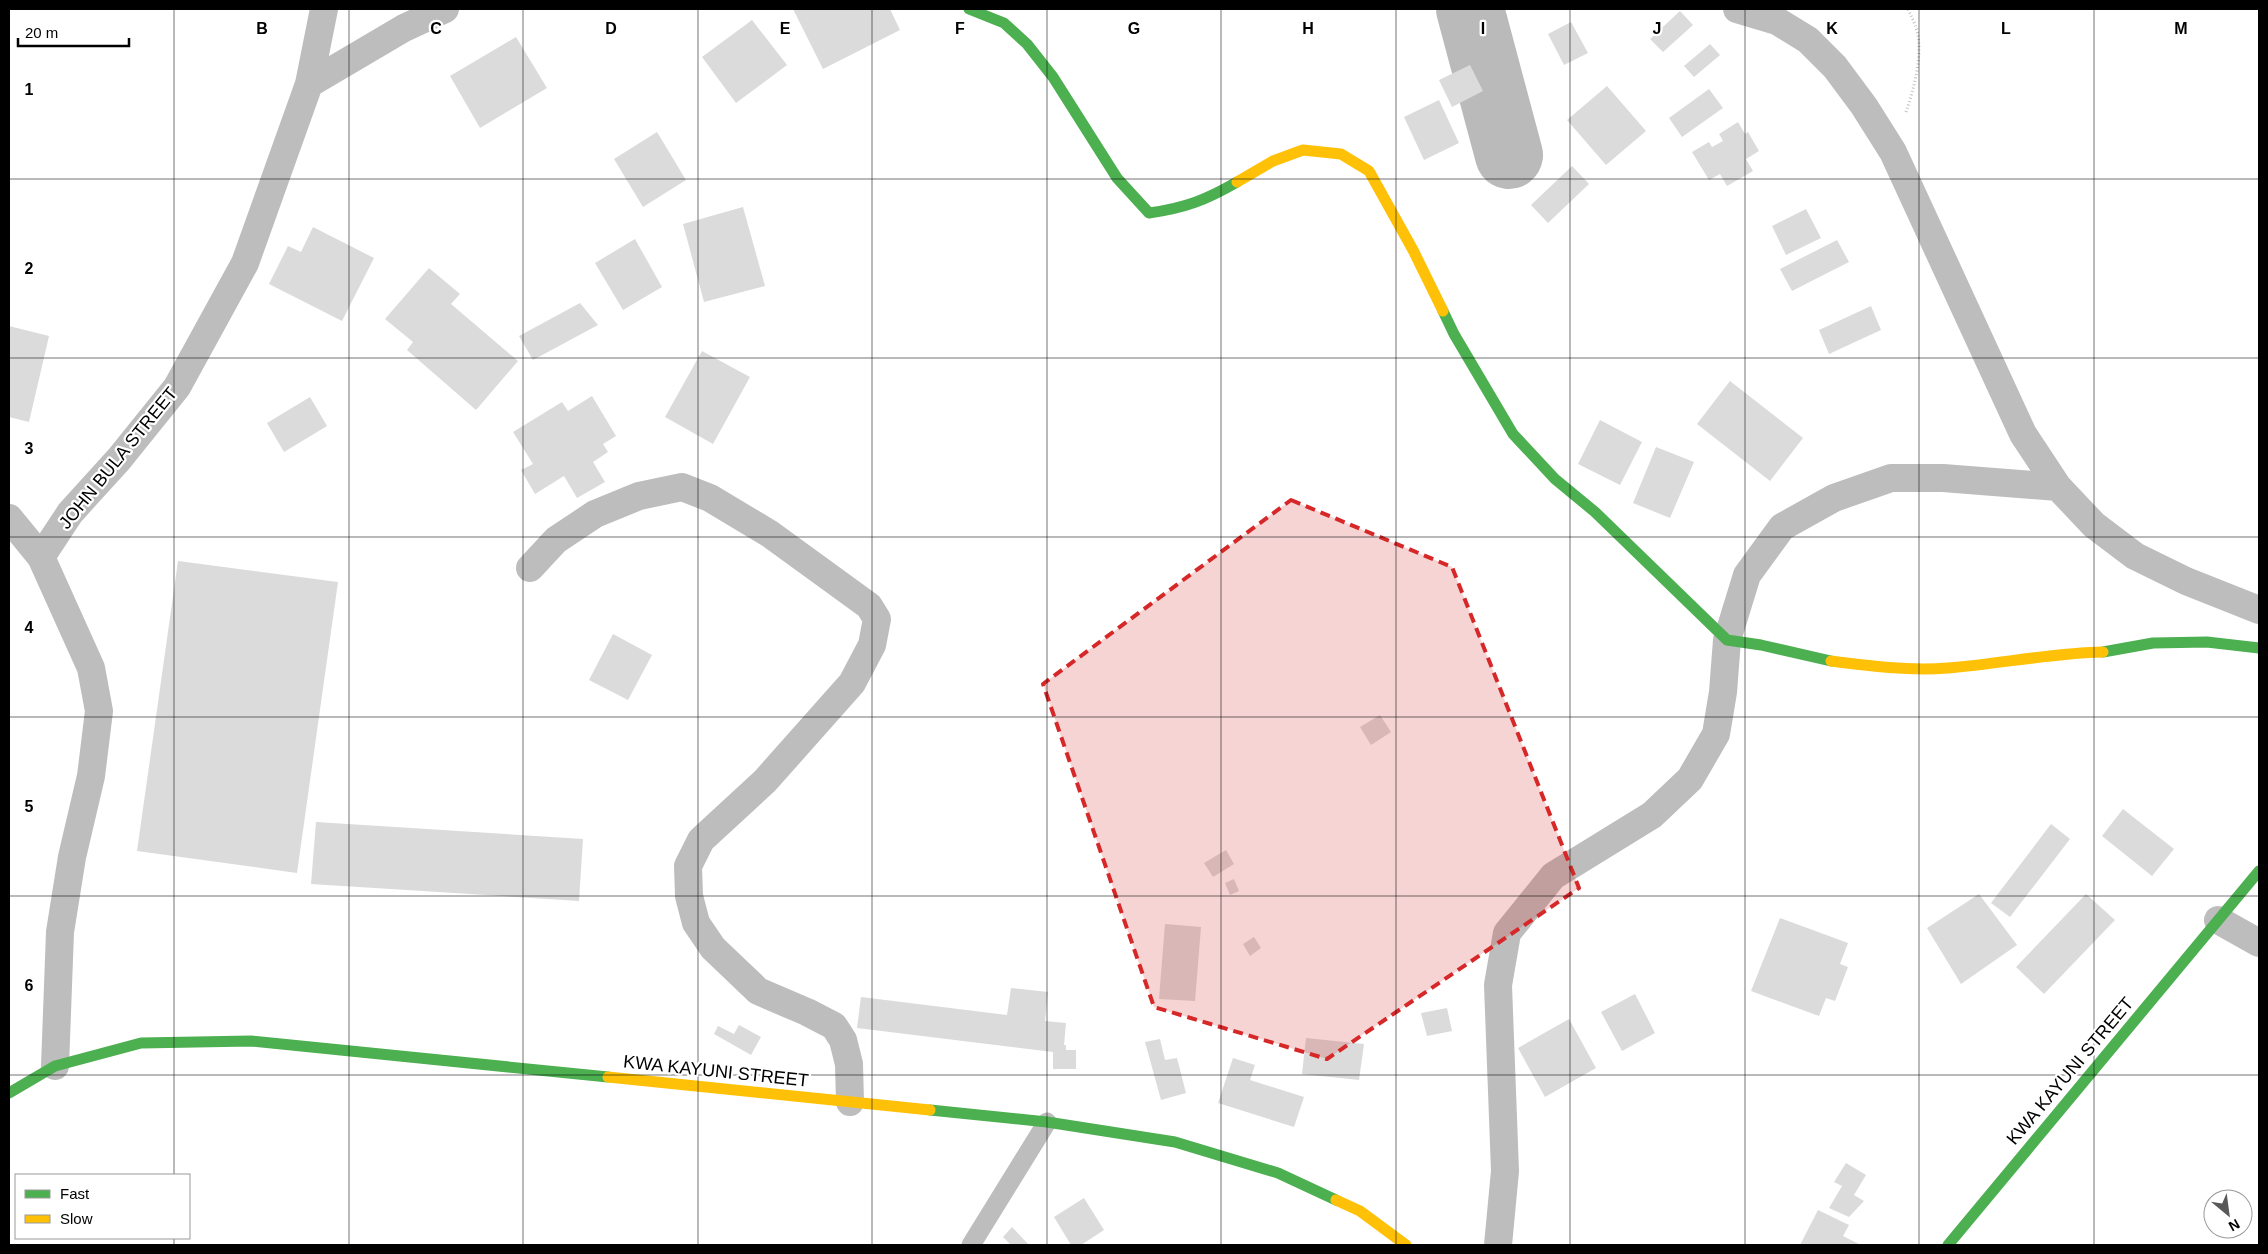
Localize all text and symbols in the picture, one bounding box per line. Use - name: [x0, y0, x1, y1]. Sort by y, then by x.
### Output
- scale bar: [18, 15, 129, 47]
- text: B: [256, 20, 268, 37]
- text: C: [430, 20, 442, 37]
- text: D: [605, 20, 617, 37]
- text: E: [780, 20, 791, 37]
- text: F: [955, 20, 965, 37]
- text: G: [1128, 20, 1140, 37]
- text: H: [1302, 20, 1314, 37]
- text: I: [1481, 20, 1485, 37]
- text: J: [1653, 20, 1661, 37]
- text: K: [1826, 20, 1838, 37]
- text: L: [2001, 20, 2011, 37]
- text: M: [2174, 20, 2188, 37]
- text: 20 m: [25, 24, 58, 41]
- text: 1: [25, 81, 34, 98]
- text: 2: [25, 260, 34, 277]
- street label: JOHN BULA STREET: [55, 383, 181, 533]
- text: 3: [25, 440, 34, 457]
- text: 4: [25, 619, 34, 636]
- text: 5: [25, 798, 34, 815]
- text: 6: [25, 977, 34, 994]
- street label: KWA KAYUNI STREET: [2003, 993, 2137, 1149]
- street label: KWA KAYUNI STREET: [622, 1051, 810, 1091]
- legend: [15, 1174, 190, 1239]
- text: Fast: [60, 1185, 90, 1202]
- north arrow: [2203, 1189, 2253, 1239]
- text: Slow: [60, 1210, 93, 1227]
- text: N: [2226, 1216, 2243, 1235]

